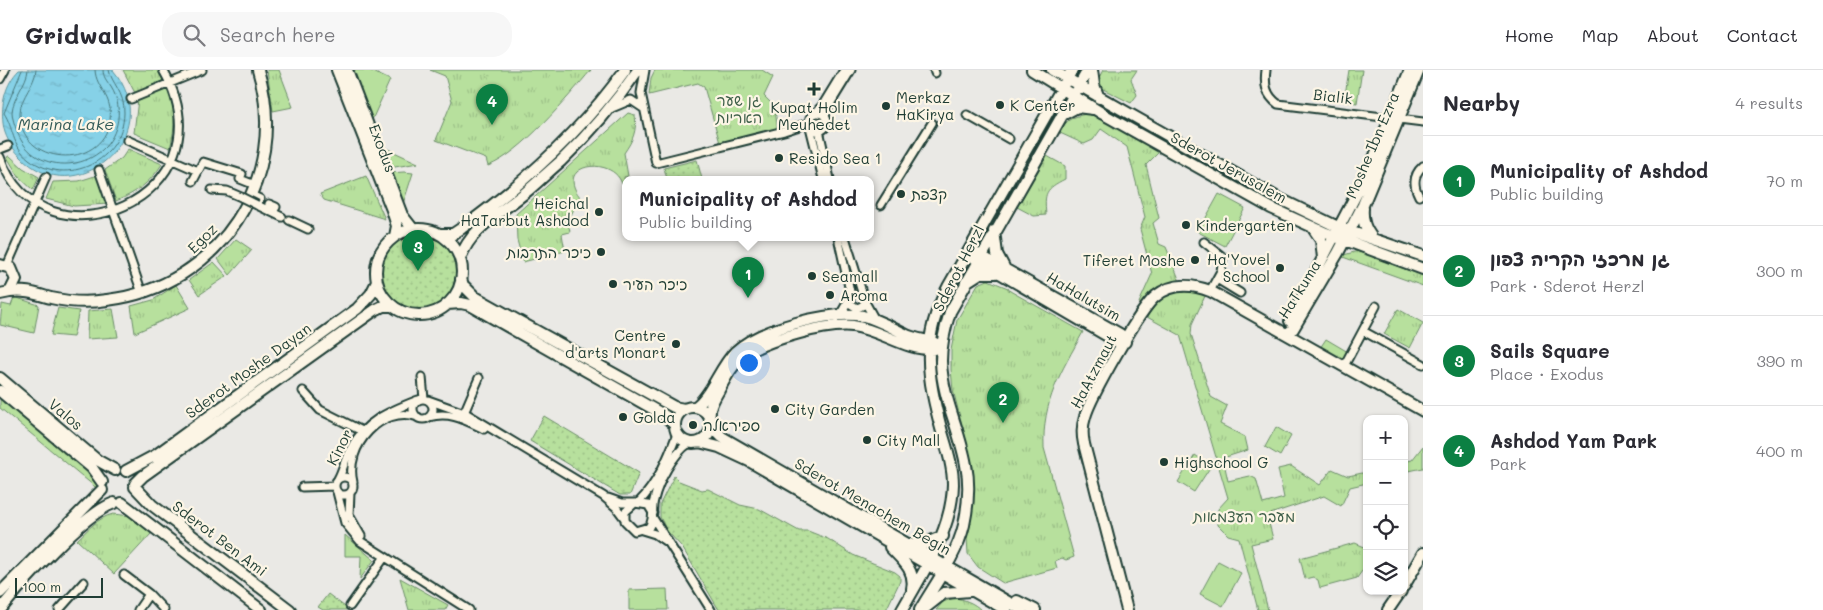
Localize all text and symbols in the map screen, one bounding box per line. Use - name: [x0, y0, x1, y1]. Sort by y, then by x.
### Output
- search box: [162, 12, 512, 57]
- text: Gridwalk: [25, 19, 132, 50]
- icon: search: [180, 21, 208, 49]
- text: Search here: [220, 22, 336, 47]
- text: Home: [1505, 23, 1554, 47]
- text: Map: [1582, 23, 1618, 47]
- text: About: [1646, 23, 1699, 47]
- text: Contact: [1727, 23, 1798, 47]
- marker: Kupat Holim Meuhedet: [807, 82, 821, 96]
- pin: 4: [476, 84, 508, 125]
- street label: Bialik: [1312, 84, 1354, 108]
- place label: Merkaz HaKirya: [896, 87, 954, 124]
- street label: Moshe Ibn Ezra: [1341, 89, 1403, 201]
- text: Nearby: [1443, 89, 1520, 116]
- park label: גן שער האריות: [715, 90, 762, 127]
- text: 4 results: [1735, 92, 1803, 113]
- place label: K Center: [1010, 95, 1076, 115]
- place label: Kupat Holim Meuhedet: [770, 97, 858, 134]
- marker: K Center: [994, 99, 1006, 111]
- marker: Merkaz HaKirya: [880, 100, 892, 112]
- water label: Marina Lake: [18, 113, 114, 134]
- street label: Exodus: [365, 121, 401, 175]
- street label: Sderot Jerusalem: [1167, 127, 1291, 207]
- place label: Resido Sea 1: [789, 148, 882, 168]
- marker: Resido Sea 1: [773, 152, 785, 164]
- text: Municipality of Ashdod: [1490, 158, 1708, 183]
- text: 1: [1455, 170, 1463, 191]
- text: 70 m: [1766, 170, 1803, 191]
- popup: [622, 176, 874, 241]
- text: Public building: [1490, 183, 1603, 204]
- place label: קצפת: [910, 184, 947, 204]
- text: Municipality of Ashdod: [639, 186, 857, 211]
- marker: קצפת: [895, 188, 907, 200]
- place label: Heichal HaTarbut Ashdod: [461, 193, 589, 230]
- marker: Heichal HaTarbut Ashdod: [593, 206, 605, 218]
- text: Public building: [639, 211, 752, 232]
- place label: Kindergarten: [1196, 215, 1294, 235]
- street label: Egoz: [183, 219, 221, 257]
- marker: Kindergarten: [1180, 219, 1192, 231]
- street label: Sderot Herzl: [928, 221, 988, 315]
- pin: 3: [402, 230, 434, 271]
- place label: כיכר התרבות: [506, 242, 591, 262]
- marker: כיכר התרבות: [595, 246, 607, 258]
- text: גן מרכזי הקריה צפון: [1490, 246, 1670, 271]
- place label: Ha'Yovel School: [1207, 249, 1270, 286]
- place label: Tiferet Moshe: [1083, 250, 1185, 270]
- marker: Tiferet Moshe: [1189, 254, 1201, 266]
- street label: HaTkuma: [1273, 256, 1325, 322]
- pin: 1: [732, 257, 764, 298]
- text: 2: [1455, 260, 1463, 281]
- text: 300 m: [1756, 260, 1803, 281]
- marker: Ha'Yovel School: [1274, 262, 1286, 274]
- place label: Seamall: [822, 266, 878, 286]
- street label: HaHalutsim: [1043, 267, 1125, 325]
- marker: Seamall: [806, 270, 818, 282]
- place label: כיכר העיר: [623, 274, 687, 294]
- text: Park · Sderot Herzl: [1490, 275, 1644, 296]
- marker: כיכר העיר: [607, 278, 619, 290]
- place label: Aroma: [840, 285, 888, 305]
- marker: Aroma: [824, 289, 836, 301]
- street label: Sderot Moshe Dayan: [181, 318, 315, 422]
- place label: Centre d'arts Monart: [565, 325, 666, 362]
- street label: HaAtzmaut: [1065, 330, 1121, 412]
- marker: Centre d'arts Monart: [670, 338, 682, 350]
- text: Sails Square: [1490, 338, 1609, 363]
- your location: [736, 350, 762, 376]
- text: 3: [1454, 350, 1464, 371]
- text: 390 m: [1756, 350, 1803, 371]
- text: Place · Exodus: [1490, 363, 1604, 384]
- pin: 2: [987, 382, 1019, 423]
- street label: Valos: [45, 394, 87, 434]
- place label: City Garden: [785, 399, 875, 419]
- marker: City Garden: [769, 403, 781, 415]
- place label: Golda: [633, 407, 676, 427]
- marker: Golda: [617, 411, 629, 423]
- place label: ספיראלה: [703, 415, 760, 435]
- map controls: [1363, 415, 1408, 595]
- button: +: [1363, 415, 1408, 460]
- marker: ספיראלה: [687, 419, 699, 431]
- street label: Kinor: [321, 425, 357, 469]
- text: Ashdod Yam Park: [1490, 428, 1657, 453]
- place label: City Mall: [877, 430, 940, 450]
- marker: City Mall: [861, 434, 873, 446]
- text: 4: [1454, 440, 1464, 461]
- text: 400 m: [1756, 440, 1803, 461]
- place label: Highschool G: [1174, 452, 1269, 472]
- street label: Sderot Menachem Begin: [791, 453, 955, 559]
- text: Park: [1490, 453, 1526, 474]
- marker: Highschool G: [1158, 456, 1170, 468]
- button: −: [1363, 460, 1408, 505]
- street label: Sderot Ben Ami: [169, 496, 271, 580]
- button: locate: [1363, 505, 1408, 550]
- park label: מעבר העצמאות: [1192, 506, 1295, 526]
- button: layers: [1363, 550, 1408, 595]
- scale bar: [15, 575, 102, 598]
- text: 100 m: [22, 577, 61, 596]

